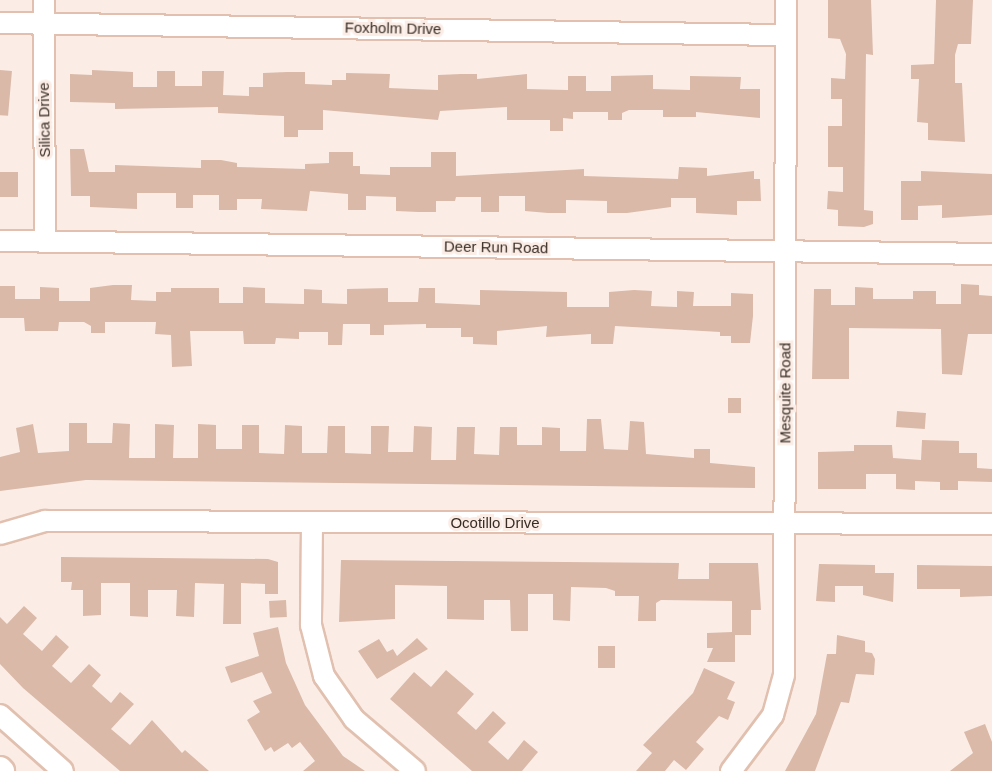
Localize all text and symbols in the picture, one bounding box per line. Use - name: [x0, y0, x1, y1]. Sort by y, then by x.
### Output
- street label: Foxholm Drive: [345, 18, 441, 38]
- street label: Silica Drive: [34, 82, 54, 158]
- street label: Deer Run Road: [444, 237, 548, 257]
- street label: Mesquite Road: [776, 343, 794, 443]
- street label: Ocotillo Drive: [450, 514, 540, 532]

